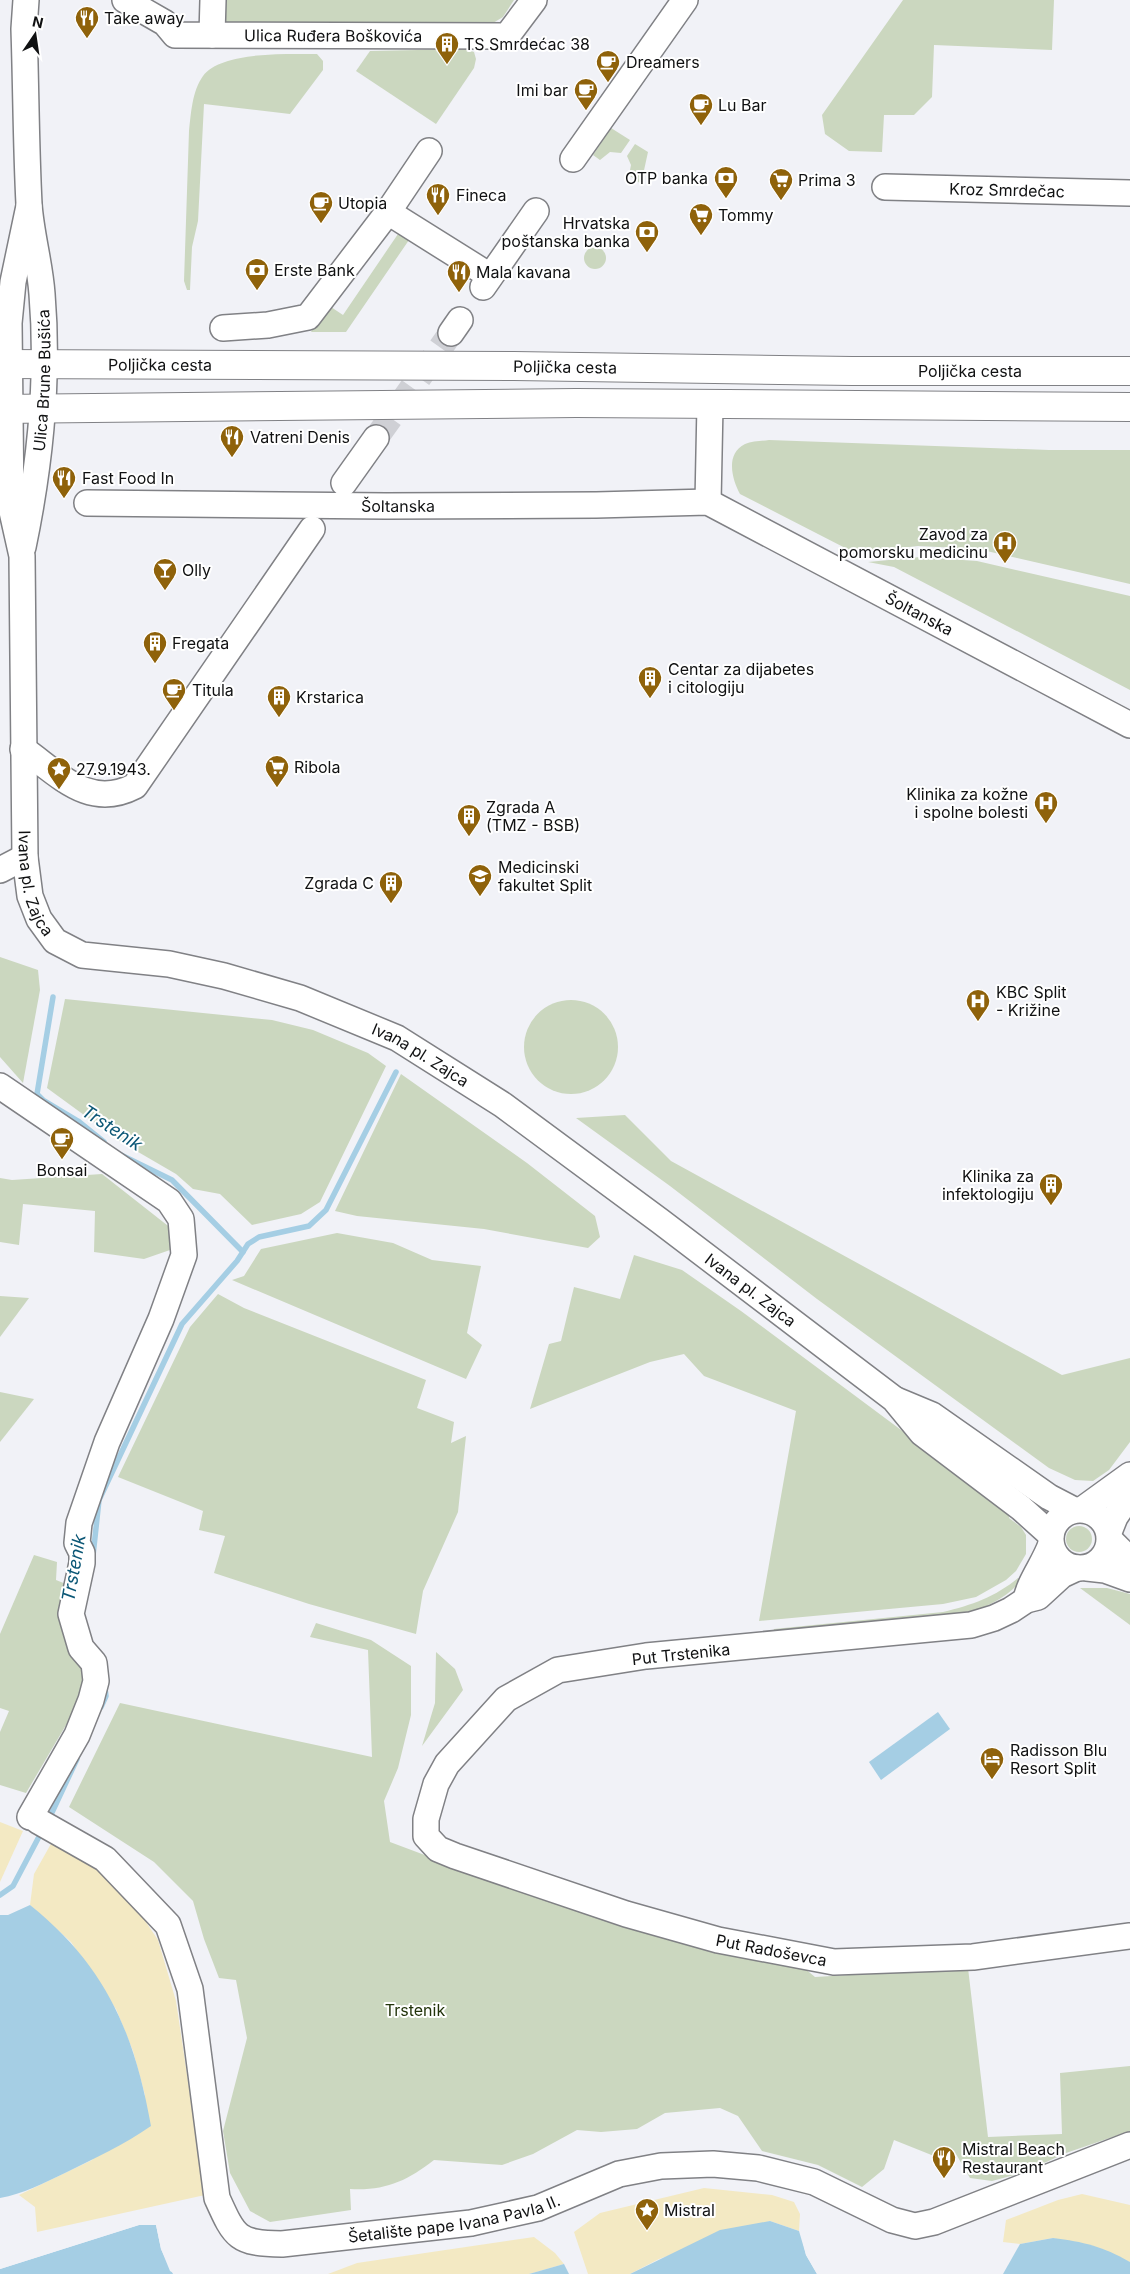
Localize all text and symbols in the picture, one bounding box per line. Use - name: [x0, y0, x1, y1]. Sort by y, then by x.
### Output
- restaurant icon: Take away: [74, 5, 100, 39]
- place label: Take away: [104, 8, 184, 28]
- north arrow: [10, 10, 60, 60]
- text: N: [31, 12, 45, 31]
- street label: Ulica Ruđera Boškovića: [244, 25, 422, 46]
- building icon: TS Smrdećac 38: [434, 31, 460, 65]
- place label: TS Smrdećac 38: [464, 34, 590, 54]
- cafe icon: Dreamers: [595, 49, 621, 83]
- place label: Dreamers: [626, 52, 700, 72]
- cafe icon: Imi bar: [573, 77, 599, 111]
- place label: Imi bar: [516, 80, 568, 100]
- cafe icon: Lu Bar: [688, 92, 714, 126]
- place label: Lu Bar: [718, 95, 766, 115]
- bank icon: OTP banka: [713, 165, 739, 199]
- supermarket icon: Prima 3: [768, 167, 794, 201]
- place label: OTP banka: [625, 168, 708, 188]
- place label: Prima 3: [798, 170, 856, 190]
- street label: Kroz Smrdečac: [949, 179, 1065, 201]
- restaurant icon: Fineca: [425, 182, 451, 216]
- place label: Fineca: [456, 185, 506, 205]
- cafe icon: Utopia: [308, 190, 334, 224]
- place label: Utopia: [338, 193, 387, 213]
- supermarket icon: Tommy: [688, 202, 714, 236]
- place label: Tommy: [718, 205, 773, 225]
- place label: Hrvatska poštanska banka: [502, 213, 630, 251]
- bank icon: Hrvatska poštanska banka: [634, 219, 660, 253]
- bank icon: Erste Bank: [244, 257, 270, 291]
- restaurant icon: Mala kavana: [446, 259, 472, 293]
- place label: Erste Bank: [274, 260, 355, 280]
- place label: Mala kavana: [476, 262, 571, 282]
- street label: Ulica Brune Bušića: [29, 309, 54, 452]
- street label: Poljička cesta: [108, 354, 212, 375]
- street label: Poljička cesta: [513, 356, 617, 378]
- street label: Poljička cesta: [918, 361, 1022, 381]
- restaurant icon: Vatreni Denis: [219, 424, 245, 458]
- place label: Vatreni Denis: [250, 427, 350, 447]
- restaurant icon: Fast Food In: [51, 465, 77, 499]
- place label: Fast Food In: [82, 468, 174, 488]
- street label: Šoltanska: [361, 496, 435, 516]
- place label: Zavod za pomorsku medicinu: [839, 524, 988, 562]
- hospital icon: Zavod za pomorsku medicinu: [992, 530, 1018, 564]
- bar icon: Olly: [152, 557, 178, 591]
- place label: Olly: [182, 560, 211, 580]
- street label: Šoltanska: [882, 588, 957, 640]
- building icon: Fregata: [142, 630, 168, 664]
- place label: Fregata: [172, 633, 229, 653]
- place label: Centar za dijabetes i citologiju: [668, 659, 814, 697]
- building icon: Centar za dijabetes i citologiju: [637, 665, 663, 699]
- cafe icon: Titula: [161, 677, 187, 711]
- place label: Titula: [192, 680, 234, 700]
- building icon: Krstarica: [266, 684, 292, 718]
- place label: Krstarica: [296, 687, 364, 707]
- supermarket icon: Ribola: [264, 754, 290, 788]
- place icon: 27.9.1943.: [46, 756, 72, 790]
- place label: Ribola: [294, 757, 340, 777]
- place label: 27.9.1943.: [76, 759, 151, 779]
- place label: Klinika za kožne i spolne bolesti: [906, 784, 1028, 822]
- hospital icon: Klinika za kožne i spolne bolesti: [1033, 790, 1059, 824]
- place label: Zgrada A (TMZ - BSB): [486, 797, 580, 835]
- building icon: Zgrada A (TMZ - BSB): [456, 803, 482, 837]
- street label: Ivana pl. Zajca: [15, 830, 58, 940]
- place label: Medicinski fakultet Split: [498, 857, 592, 895]
- school or university icon: Medicinski fakultet Split: [467, 863, 493, 897]
- building icon: Zgrada C: [378, 870, 404, 904]
- place label: Zgrada C: [304, 873, 374, 893]
- place label: KBC Split - Križine: [996, 982, 1066, 1020]
- hospital icon: KBC Split - Križine: [965, 988, 991, 1022]
- street label: Ivana pl. Zajca: [369, 1019, 473, 1091]
- water label: Trstenik: [78, 1100, 147, 1155]
- cafe icon: Bonsai: [49, 1126, 75, 1160]
- place label: Bonsai: [37, 1160, 87, 1180]
- place label: Klinika za infektologiju: [942, 1166, 1034, 1204]
- building icon: Klinika za infektologiju: [1038, 1172, 1064, 1206]
- street label: Ivana pl. Zajca: [701, 1249, 800, 1331]
- water label: Trstenik: [57, 1532, 90, 1603]
- street label: Put Trstenika: [631, 1639, 731, 1669]
- place label: Radisson Blu Resort Split: [1010, 1740, 1107, 1778]
- hotel icon: Radisson Blu Resort Split: [979, 1746, 1005, 1780]
- street label: Put Radoševca: [714, 1930, 828, 1970]
- park label: Trstenik: [385, 2000, 445, 2020]
- place label: Mistral Beach Restaurant: [962, 2139, 1065, 2177]
- restaurant icon: Mistral Beach Restaurant: [931, 2145, 957, 2179]
- street label: Šetalište pape Ivana Pavla II.: [347, 2190, 563, 2247]
- place icon: Mistral: [634, 2197, 660, 2231]
- place label: Mistral: [664, 2200, 715, 2220]

